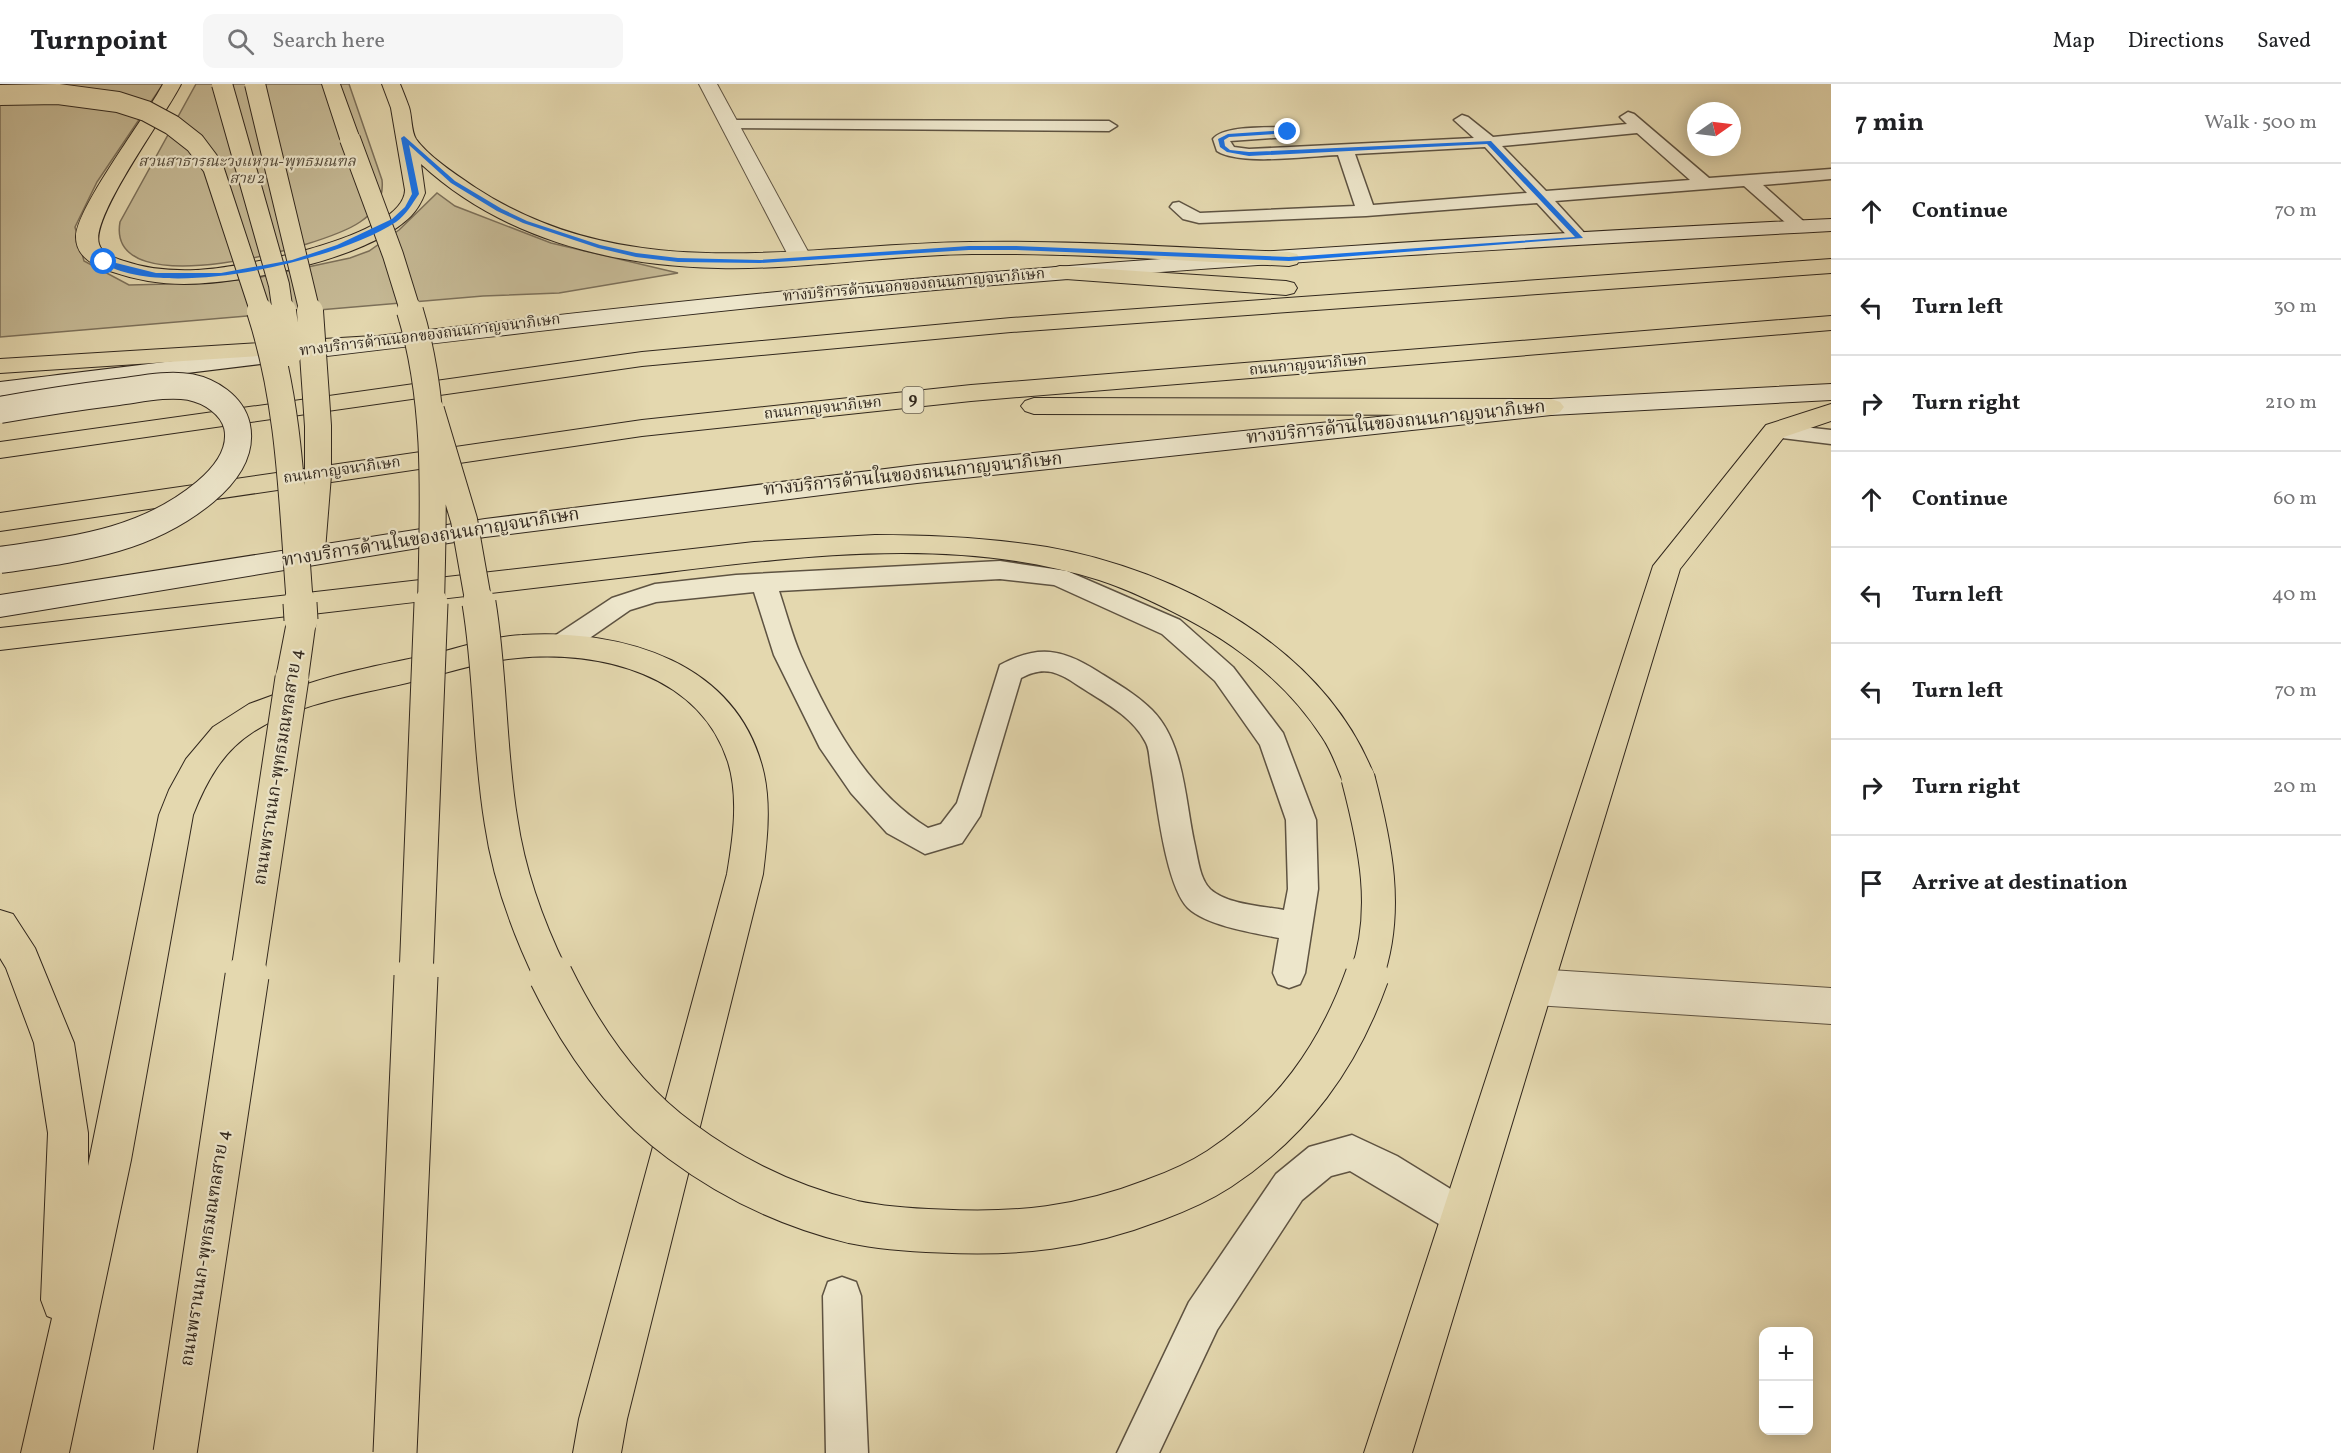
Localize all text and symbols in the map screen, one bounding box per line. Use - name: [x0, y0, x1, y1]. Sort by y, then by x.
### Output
- search box: [203, 14, 623, 68]
- text: Turnpoint: [30, 22, 167, 61]
- icon: search: [224, 25, 257, 58]
- text: Search here: [272, 26, 385, 57]
- text: Map: [2053, 27, 2095, 56]
- text: Directions: [2128, 27, 2224, 56]
- text: Saved: [2257, 27, 2311, 56]
- north arrow: [1687, 102, 1741, 156]
- text: 7 min: [1855, 105, 1924, 141]
- text: Walk · 500 m: [2204, 109, 2317, 137]
- route end: [1274, 118, 1300, 144]
- park label: สวนสาธารณะวงแหวน-พุทธมณฑล สาย 2: [138, 152, 357, 190]
- icon: ahead: [1855, 195, 1888, 228]
- text: Continue: [1912, 196, 2008, 227]
- text: 70 m: [2274, 197, 2317, 225]
- route start: [90, 248, 116, 274]
- street label: ทางบริการด้านนอกของถนนกาญจนาภิเษก: [782, 264, 1046, 308]
- icon: left: [1855, 291, 1888, 324]
- text: Turn left: [1912, 292, 2003, 323]
- text: 30 m: [2273, 293, 2317, 321]
- street label: ทางบริการด้านนอกของถนนกาญจนาภิเษก: [298, 310, 562, 362]
- street label: ถนนกาญจนาภิเษก: [1248, 350, 1368, 382]
- road number: 9: [902, 387, 924, 413]
- icon: right: [1855, 387, 1888, 420]
- text: Turn right: [1912, 388, 2020, 419]
- text: 210 m: [2265, 389, 2317, 417]
- street label: ถนนกาญจนาภิเษก: [763, 392, 883, 426]
- street label: ทางบริการด้านในของถนนกาญจนาภิเษก: [1245, 394, 1547, 451]
- street label: ทางบริการด้านในของถนนกาญจนาภิเษก: [762, 446, 1064, 503]
- street label: ถนนกาญจนาภิเษก: [282, 452, 402, 490]
- icon: ahead: [1855, 483, 1888, 516]
- text: Continue: [1912, 484, 2008, 515]
- text: 60 m: [2273, 485, 2317, 513]
- street label: ทางบริการด้านในของถนนกาญจนาภิเษก: [280, 501, 581, 574]
- icon: left: [1855, 579, 1888, 612]
- text: Turn left: [1912, 580, 2003, 611]
- text: 40 m: [2272, 581, 2317, 609]
- street label: ถนนพรานนก-พุทธมณฑลสาย 4: [248, 647, 310, 887]
- icon: left: [1855, 675, 1888, 708]
- text: Turn left: [1912, 676, 2003, 707]
- text: 70 m: [2274, 677, 2317, 705]
- icon: right: [1855, 771, 1888, 804]
- text: Turn right: [1912, 772, 2020, 803]
- text: 20 m: [2273, 773, 2317, 801]
- icon: arrive: [1855, 867, 1888, 900]
- text: Arrive at destination: [1912, 868, 2128, 899]
- street label: ถนนพรานนก-พุทธมณฑลสาย 4: [175, 1128, 237, 1368]
- map controls: [1759, 1327, 1813, 1435]
- button: +: [1759, 1327, 1813, 1381]
- button: −: [1759, 1381, 1813, 1435]

